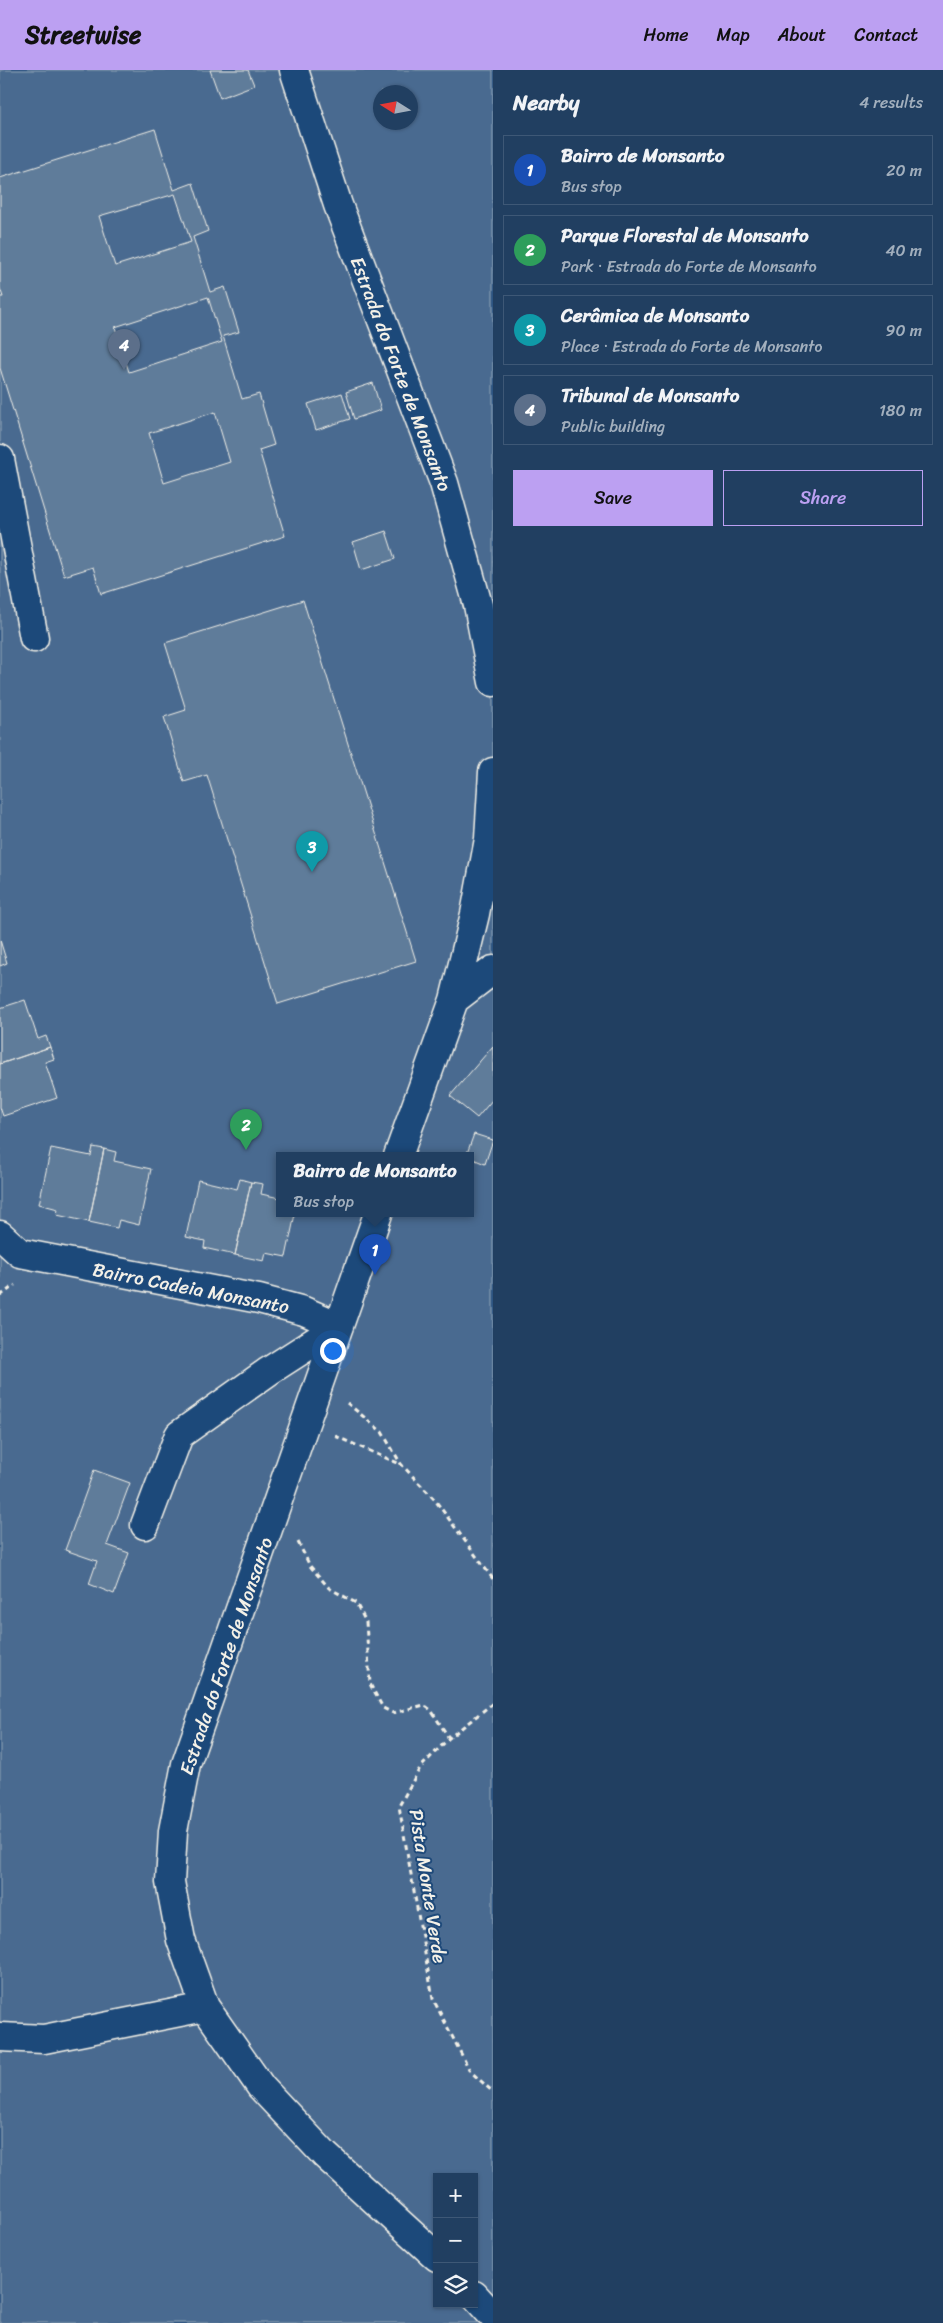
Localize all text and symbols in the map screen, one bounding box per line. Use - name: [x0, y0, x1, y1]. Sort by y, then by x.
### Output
- text: Streetwise: [25, 14, 141, 56]
- text: Home: [644, 19, 689, 51]
- text: Map: [717, 19, 750, 51]
- text: About: [778, 19, 826, 51]
- text: Contact: [854, 19, 918, 51]
- text: Nearby: [513, 84, 579, 122]
- north arrow: [373, 85, 418, 130]
- text: 4 results: [859, 88, 923, 117]
- text: Bairro de Monsanto: [561, 139, 724, 172]
- text: 1: [527, 156, 533, 185]
- text: 20 m: [886, 156, 922, 185]
- text: Bus stop: [561, 172, 622, 201]
- text: Parque Florestal de Monsanto: [561, 219, 809, 252]
- text: 2: [525, 236, 535, 265]
- text: 40 m: [885, 236, 922, 265]
- street label: Estrada do Forte de Monsanto: [341, 252, 461, 496]
- text: Park · Estrada do Forte de Monsanto: [561, 252, 817, 281]
- text: Cerâmica de Monsanto: [561, 299, 749, 332]
- text: 3: [526, 316, 534, 345]
- text: 90 m: [886, 316, 922, 345]
- pin: 4: [108, 329, 140, 370]
- text: Place · Estrada do Forte de Monsanto: [561, 332, 822, 361]
- text: Tribunal de Monsanto: [561, 379, 739, 412]
- text: 4: [525, 396, 535, 425]
- text: 180 m: [879, 396, 922, 425]
- text: Public building: [561, 412, 665, 441]
- button: Save: [513, 470, 713, 526]
- button: Share: [723, 470, 923, 526]
- pin: 3: [296, 831, 328, 872]
- pin: 2: [230, 1109, 262, 1150]
- popup: [276, 1152, 474, 1217]
- text: Bairro de Monsanto: [293, 1154, 457, 1187]
- text: Bus stop: [293, 1187, 354, 1216]
- pin: 1: [359, 1234, 391, 1275]
- street label: Bairro Cadeia Monsanto: [90, 1253, 292, 1323]
- your location: [320, 1338, 346, 1364]
- street label: Estrada do Forte de Monsanto: [170, 1533, 282, 1779]
- street label: Pista Monte Verde: [400, 1807, 456, 1965]
- map controls: [433, 2173, 478, 2308]
- button: +: [433, 2173, 478, 2218]
- button: −: [433, 2218, 478, 2263]
- button: layers: [433, 2263, 478, 2308]

